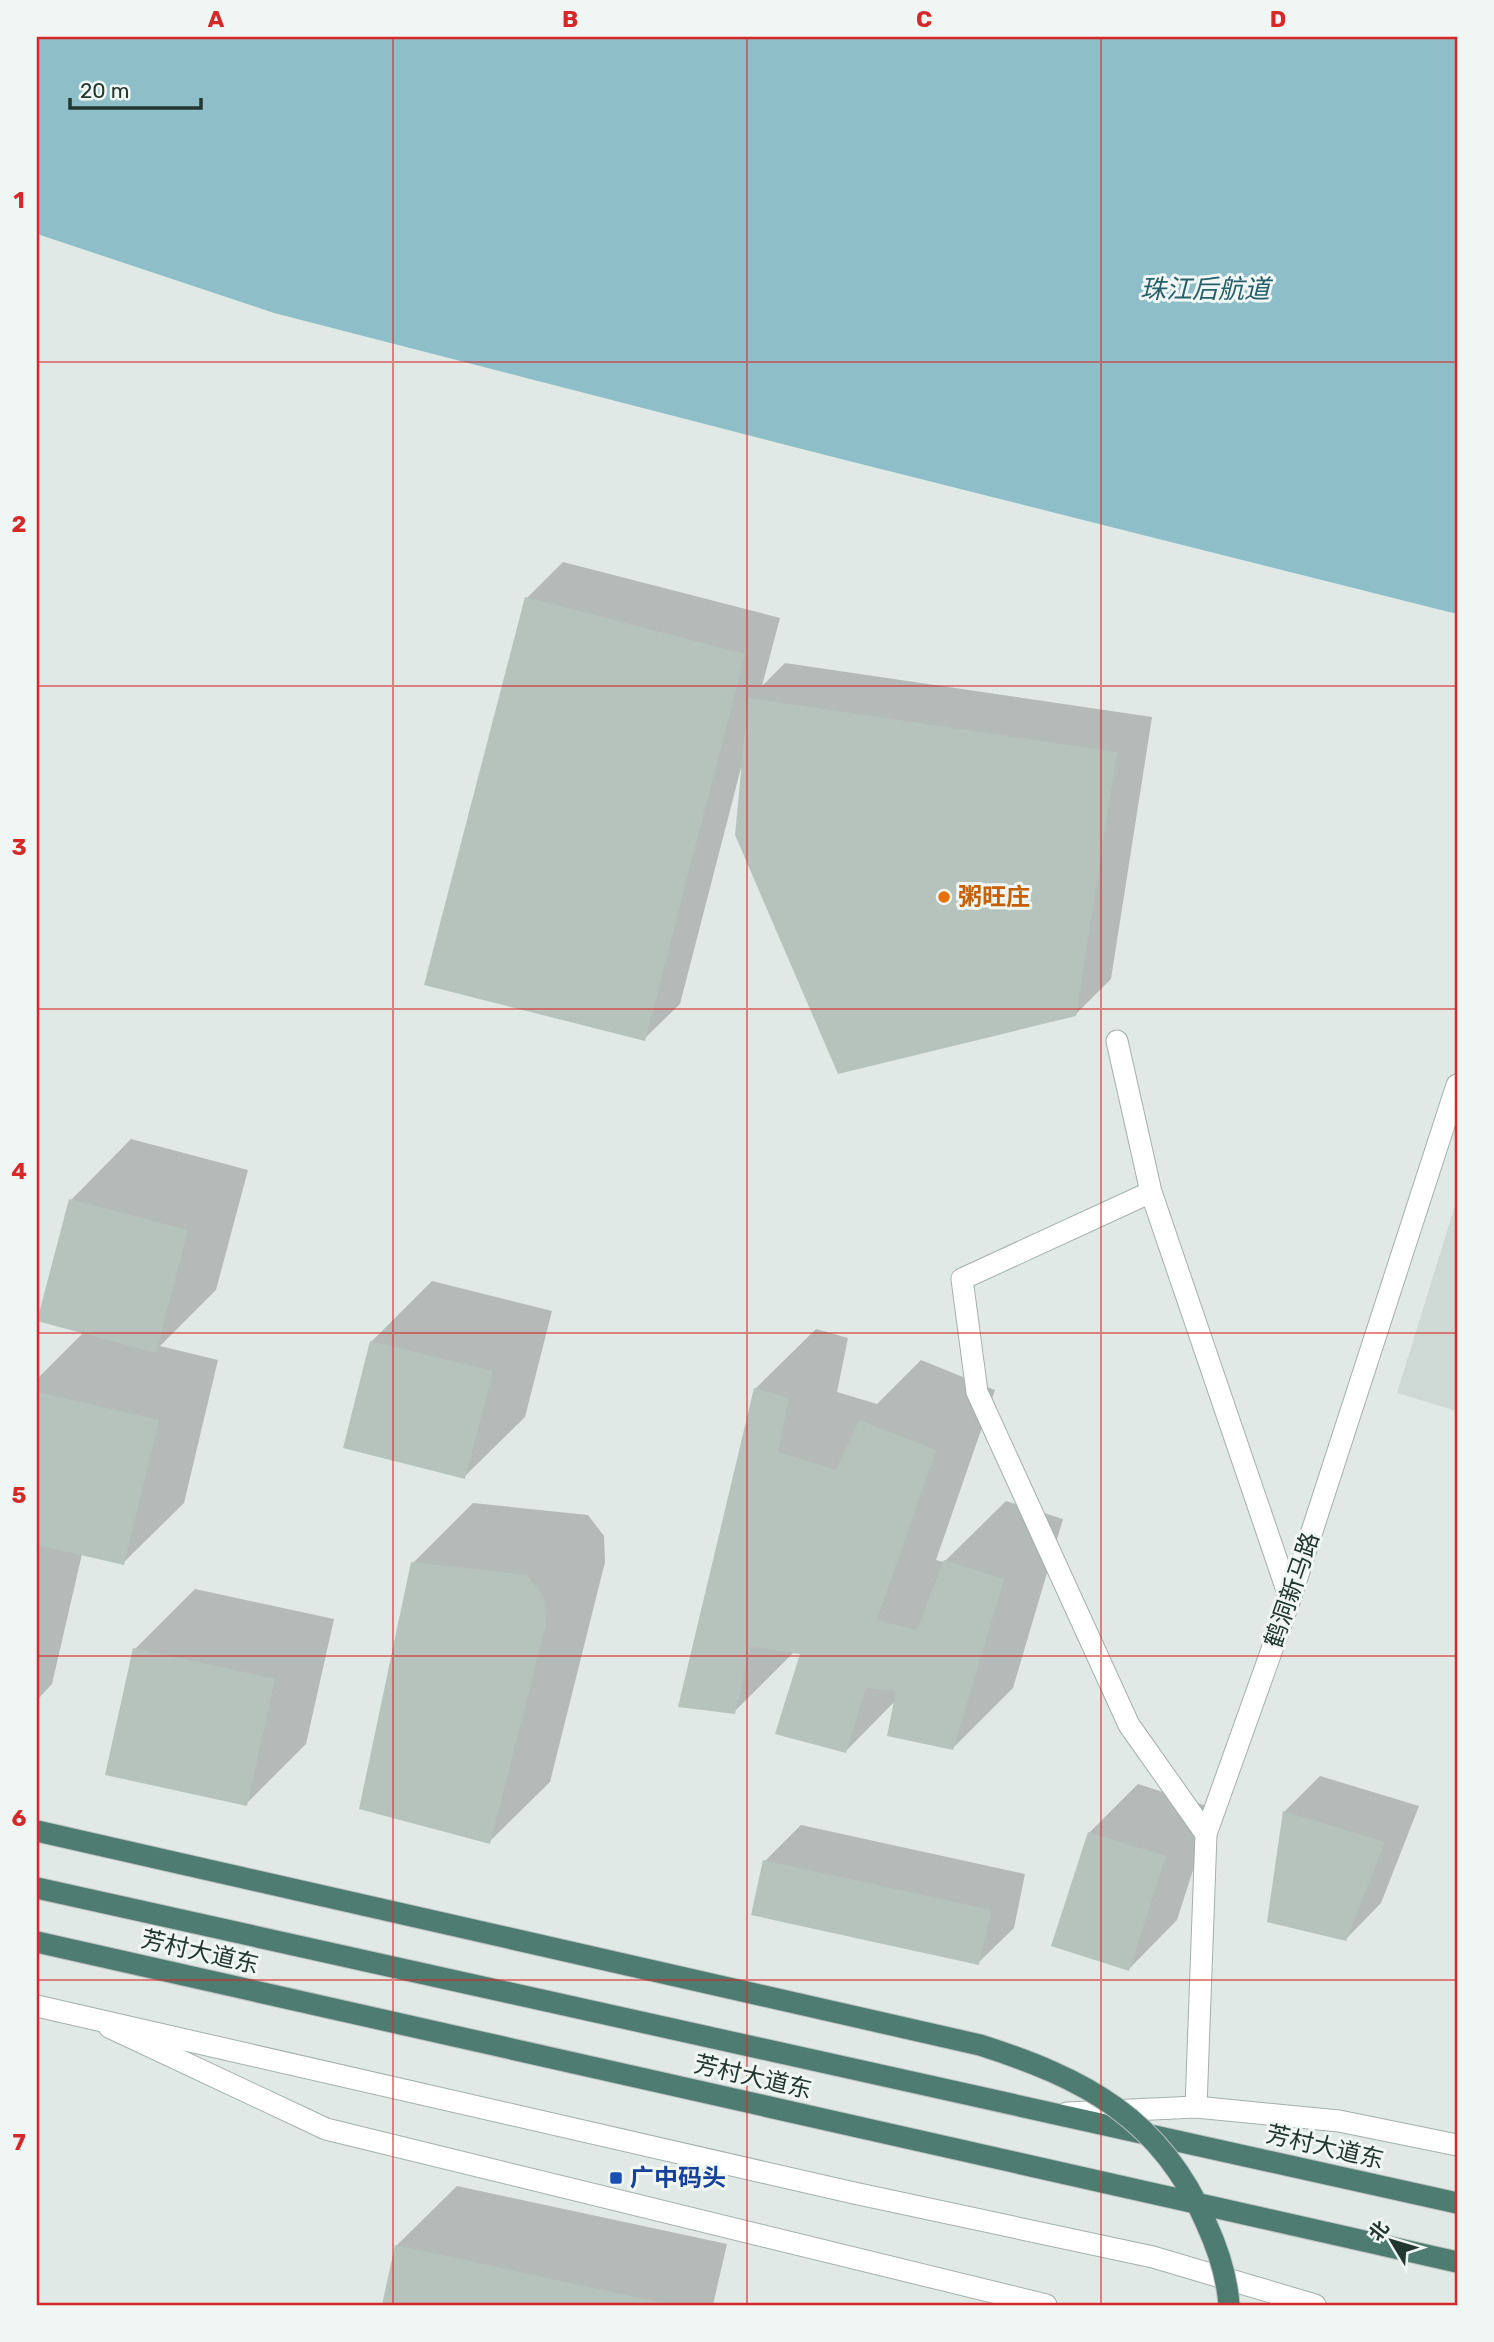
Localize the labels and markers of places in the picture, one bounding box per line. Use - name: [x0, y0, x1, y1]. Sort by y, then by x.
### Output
- place label: 粥旺庄: [958, 883, 1030, 911]
- marker: 粥旺庄: [936, 889, 952, 905]
- place label: 广中码头: [630, 2164, 726, 2192]
- marker: 广中码头: [608, 2170, 624, 2186]

